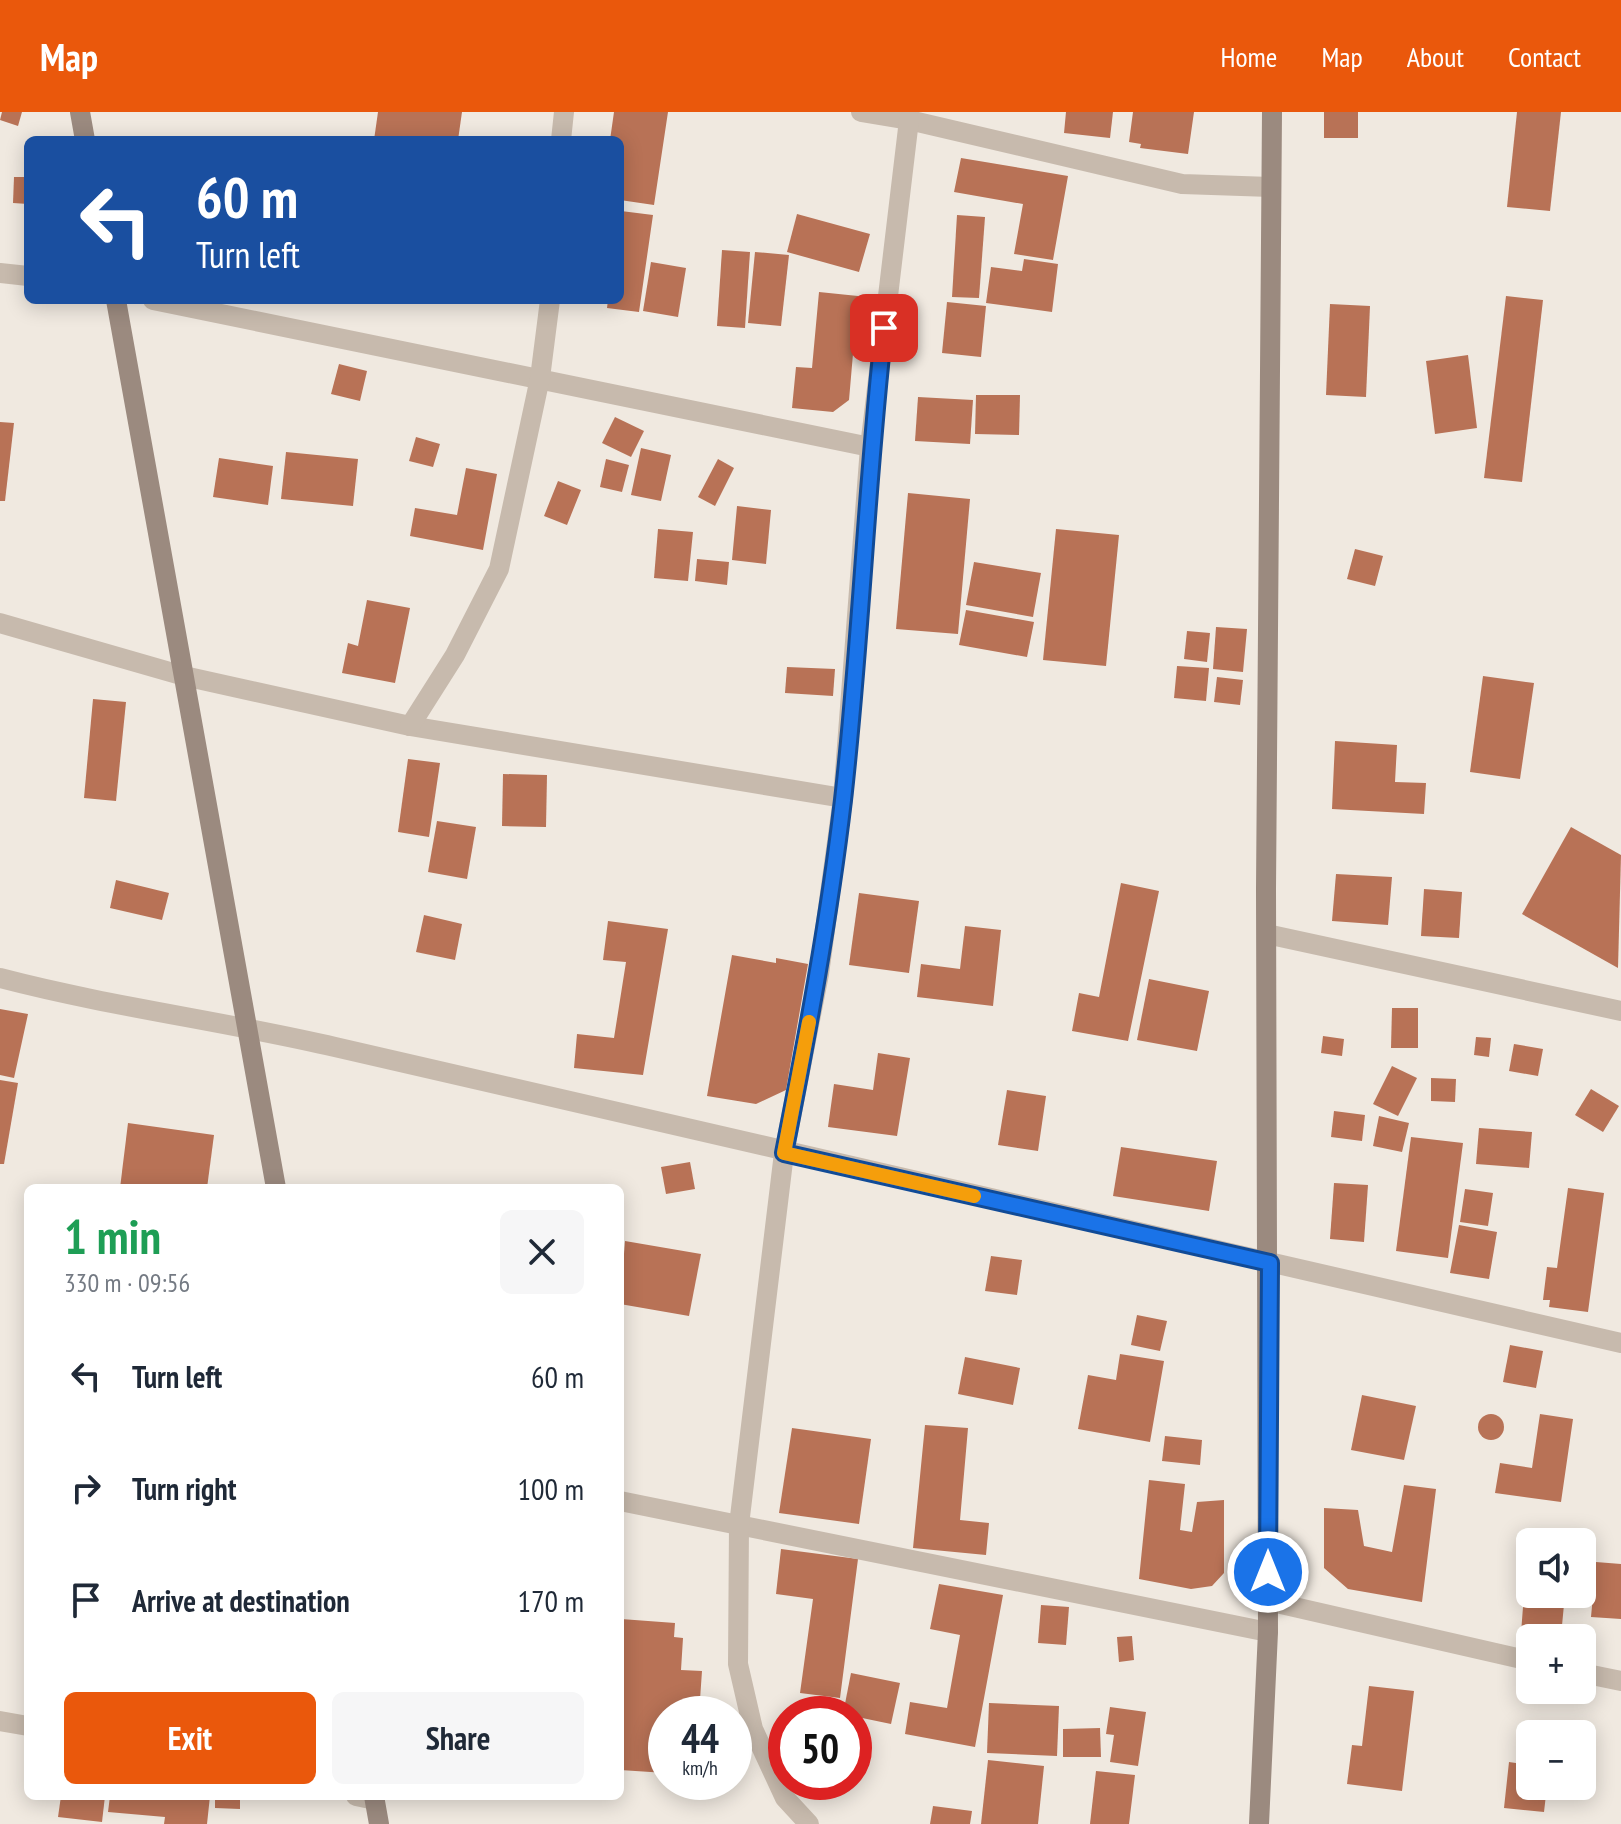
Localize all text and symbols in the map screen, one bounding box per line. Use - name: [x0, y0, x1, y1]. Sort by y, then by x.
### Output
- text: Map: [40, 32, 98, 81]
- text: Home: [1221, 38, 1277, 75]
- text: Map: [1321, 38, 1363, 75]
- text: About: [1407, 38, 1464, 75]
- text: Contact: [1508, 38, 1581, 75]
- text: 60 m: [196, 161, 298, 233]
- icon: left: [64, 168, 168, 272]
- text: Turn left: [196, 231, 300, 278]
- pin: [850, 294, 918, 362]
- icon: arrive: [862, 306, 906, 350]
- text: 1 min: [64, 1205, 161, 1267]
- button: close: [500, 1210, 584, 1294]
- text: 330 m · 09:56: [64, 1266, 190, 1299]
- icon: left: [64, 1354, 108, 1398]
- text: Turn left: [132, 1357, 222, 1396]
- text: 60 m: [531, 1357, 584, 1396]
- icon: right: [64, 1466, 108, 1510]
- text: Turn right: [132, 1469, 236, 1508]
- text: 100 m: [518, 1469, 584, 1508]
- map controls: [1516, 1528, 1596, 1800]
- button: sound: [1516, 1528, 1596, 1608]
- position arrow: [1226, 1530, 1310, 1614]
- icon: arrive: [64, 1578, 108, 1622]
- text: Arrive at destination: [132, 1581, 350, 1620]
- text: 170 m: [518, 1581, 584, 1620]
- button: +: [1516, 1624, 1596, 1704]
- button: Exit: [64, 1692, 316, 1784]
- button: Share: [332, 1692, 584, 1784]
- speed limit sign: 50: [768, 1696, 872, 1800]
- text: 44: [681, 1712, 719, 1764]
- button: −: [1516, 1720, 1596, 1800]
- text: km/h: [682, 1755, 718, 1781]

